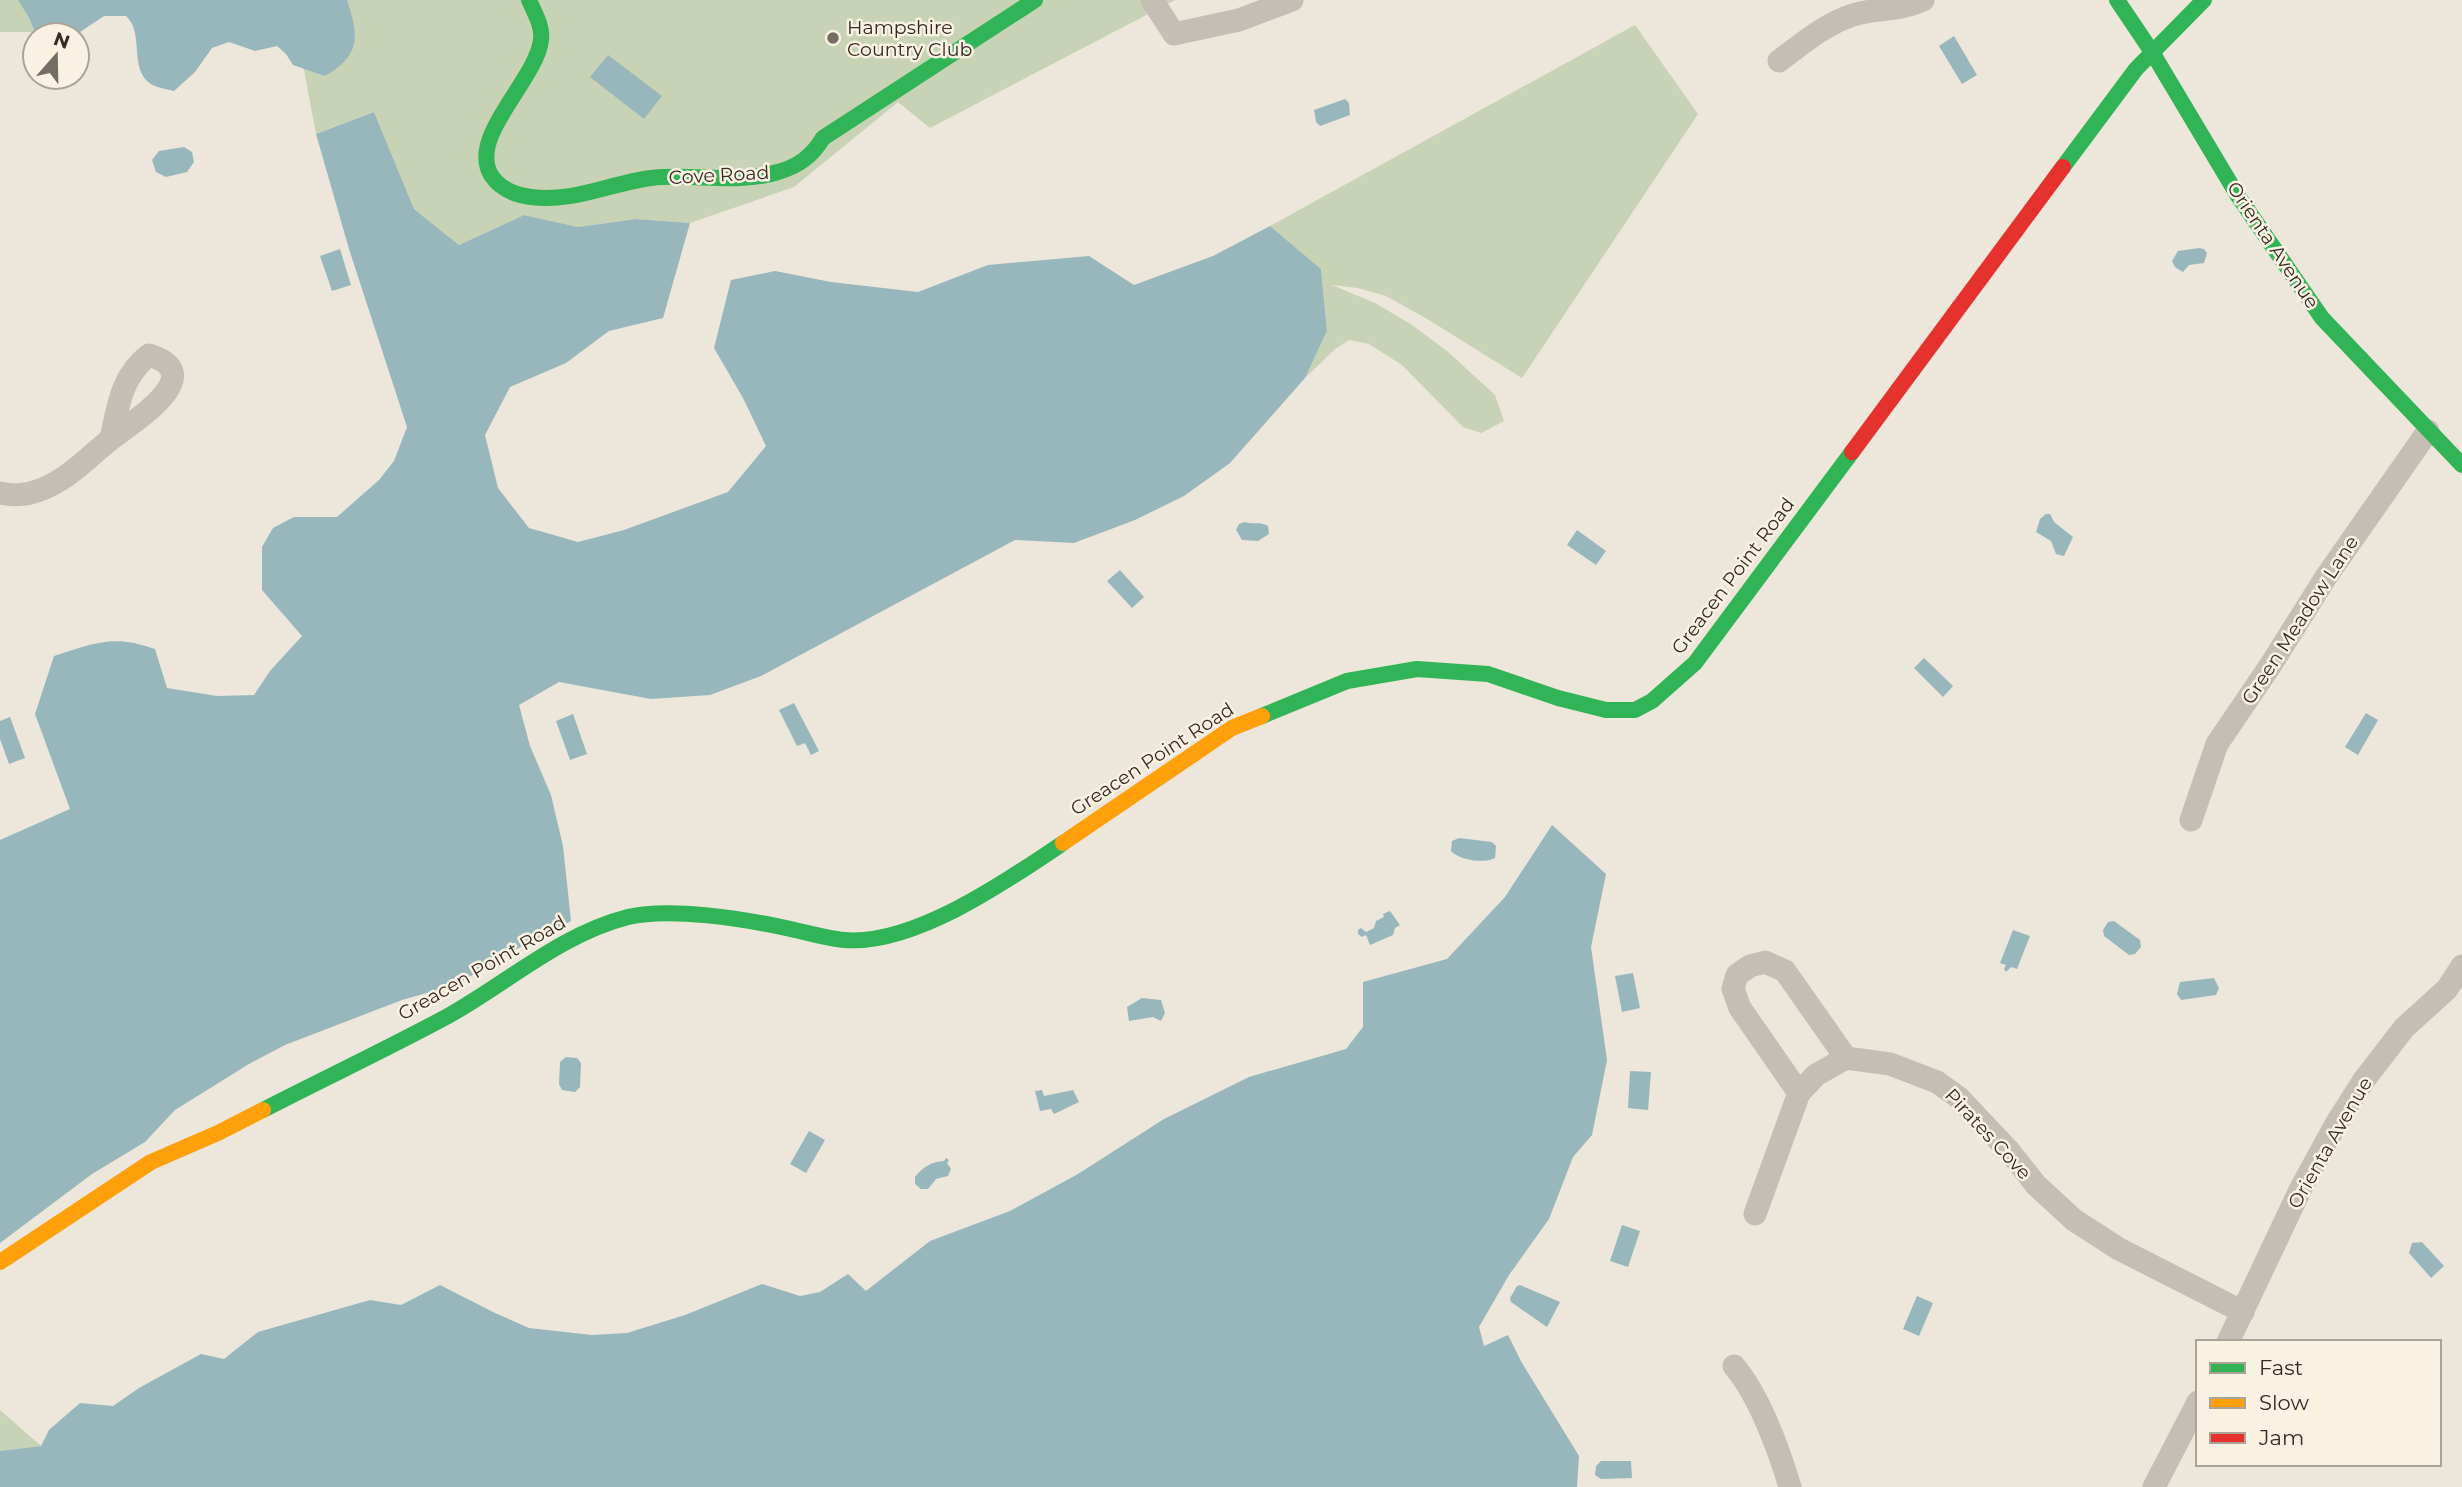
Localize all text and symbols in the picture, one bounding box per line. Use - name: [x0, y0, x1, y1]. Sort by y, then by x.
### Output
- place label: Hampshire Country Club: [847, 16, 972, 61]
- north arrow: [21, 21, 91, 91]
- text: N: [50, 27, 73, 54]
- marker: Hampshire Country Club: [825, 30, 841, 46]
- street label: Cove Road: [668, 161, 770, 189]
- street label: Orienta Avenue: [2222, 177, 2324, 313]
- street label: Greacen Point Road: [1667, 493, 1799, 659]
- street label: Green Meadow Lane: [2237, 531, 2363, 709]
- street label: Greacen Point Road: [1066, 698, 1238, 820]
- street label: Greacen Point Road: [394, 911, 570, 1025]
- street label: Orienta Avenue: [2283, 1073, 2377, 1213]
- street label: Pirates Cove: [1940, 1084, 2036, 1184]
- legend: [2196, 1340, 2441, 1466]
- text: Fast: [2259, 1355, 2303, 1380]
- text: Slow: [2259, 1390, 2309, 1415]
- text: Jam: [2258, 1425, 2304, 1450]

